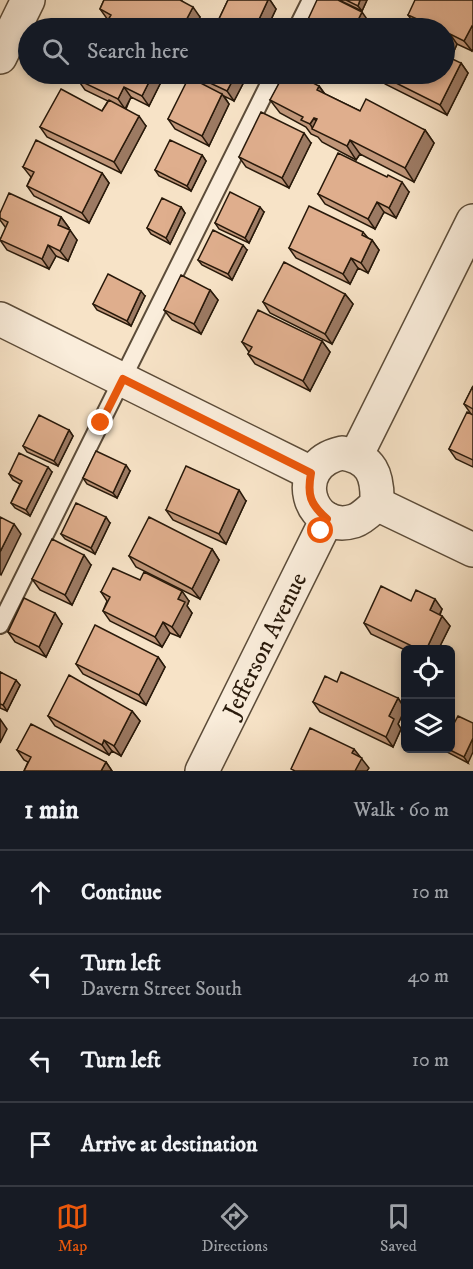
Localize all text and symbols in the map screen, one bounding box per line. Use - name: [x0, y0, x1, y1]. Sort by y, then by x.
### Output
- search box: [18, 18, 455, 84]
- icon: search: [39, 35, 72, 68]
- text: Search here: [87, 38, 189, 65]
- route end: [87, 409, 113, 435]
- route start: [307, 517, 333, 543]
- street label: Jefferson Avenue: [216, 568, 314, 724]
- map controls: [401, 645, 455, 753]
- button: locate: [401, 645, 455, 699]
- button: layers: [401, 699, 455, 753]
- text: 1 min: [24, 794, 79, 827]
- text: Walk · 60 m: [354, 798, 449, 823]
- icon: ahead: [24, 876, 57, 909]
- text: Continue: [81, 879, 162, 906]
- text: 10 m: [412, 880, 449, 905]
- text: Turn left: [81, 950, 161, 977]
- icon: left: [24, 960, 57, 993]
- text: 40 m: [407, 964, 449, 989]
- text: Davern Street South: [81, 977, 242, 1002]
- icon: left: [24, 1044, 57, 1077]
- text: Turn left: [81, 1047, 161, 1074]
- text: 10 m: [412, 1048, 449, 1073]
- icon: arrive: [24, 1128, 57, 1161]
- text: Arrive at destination: [81, 1131, 258, 1158]
- tab: Map: [56, 1200, 89, 1256]
- tab: Directions: [201, 1200, 268, 1256]
- tab: Saved: [380, 1200, 417, 1256]

